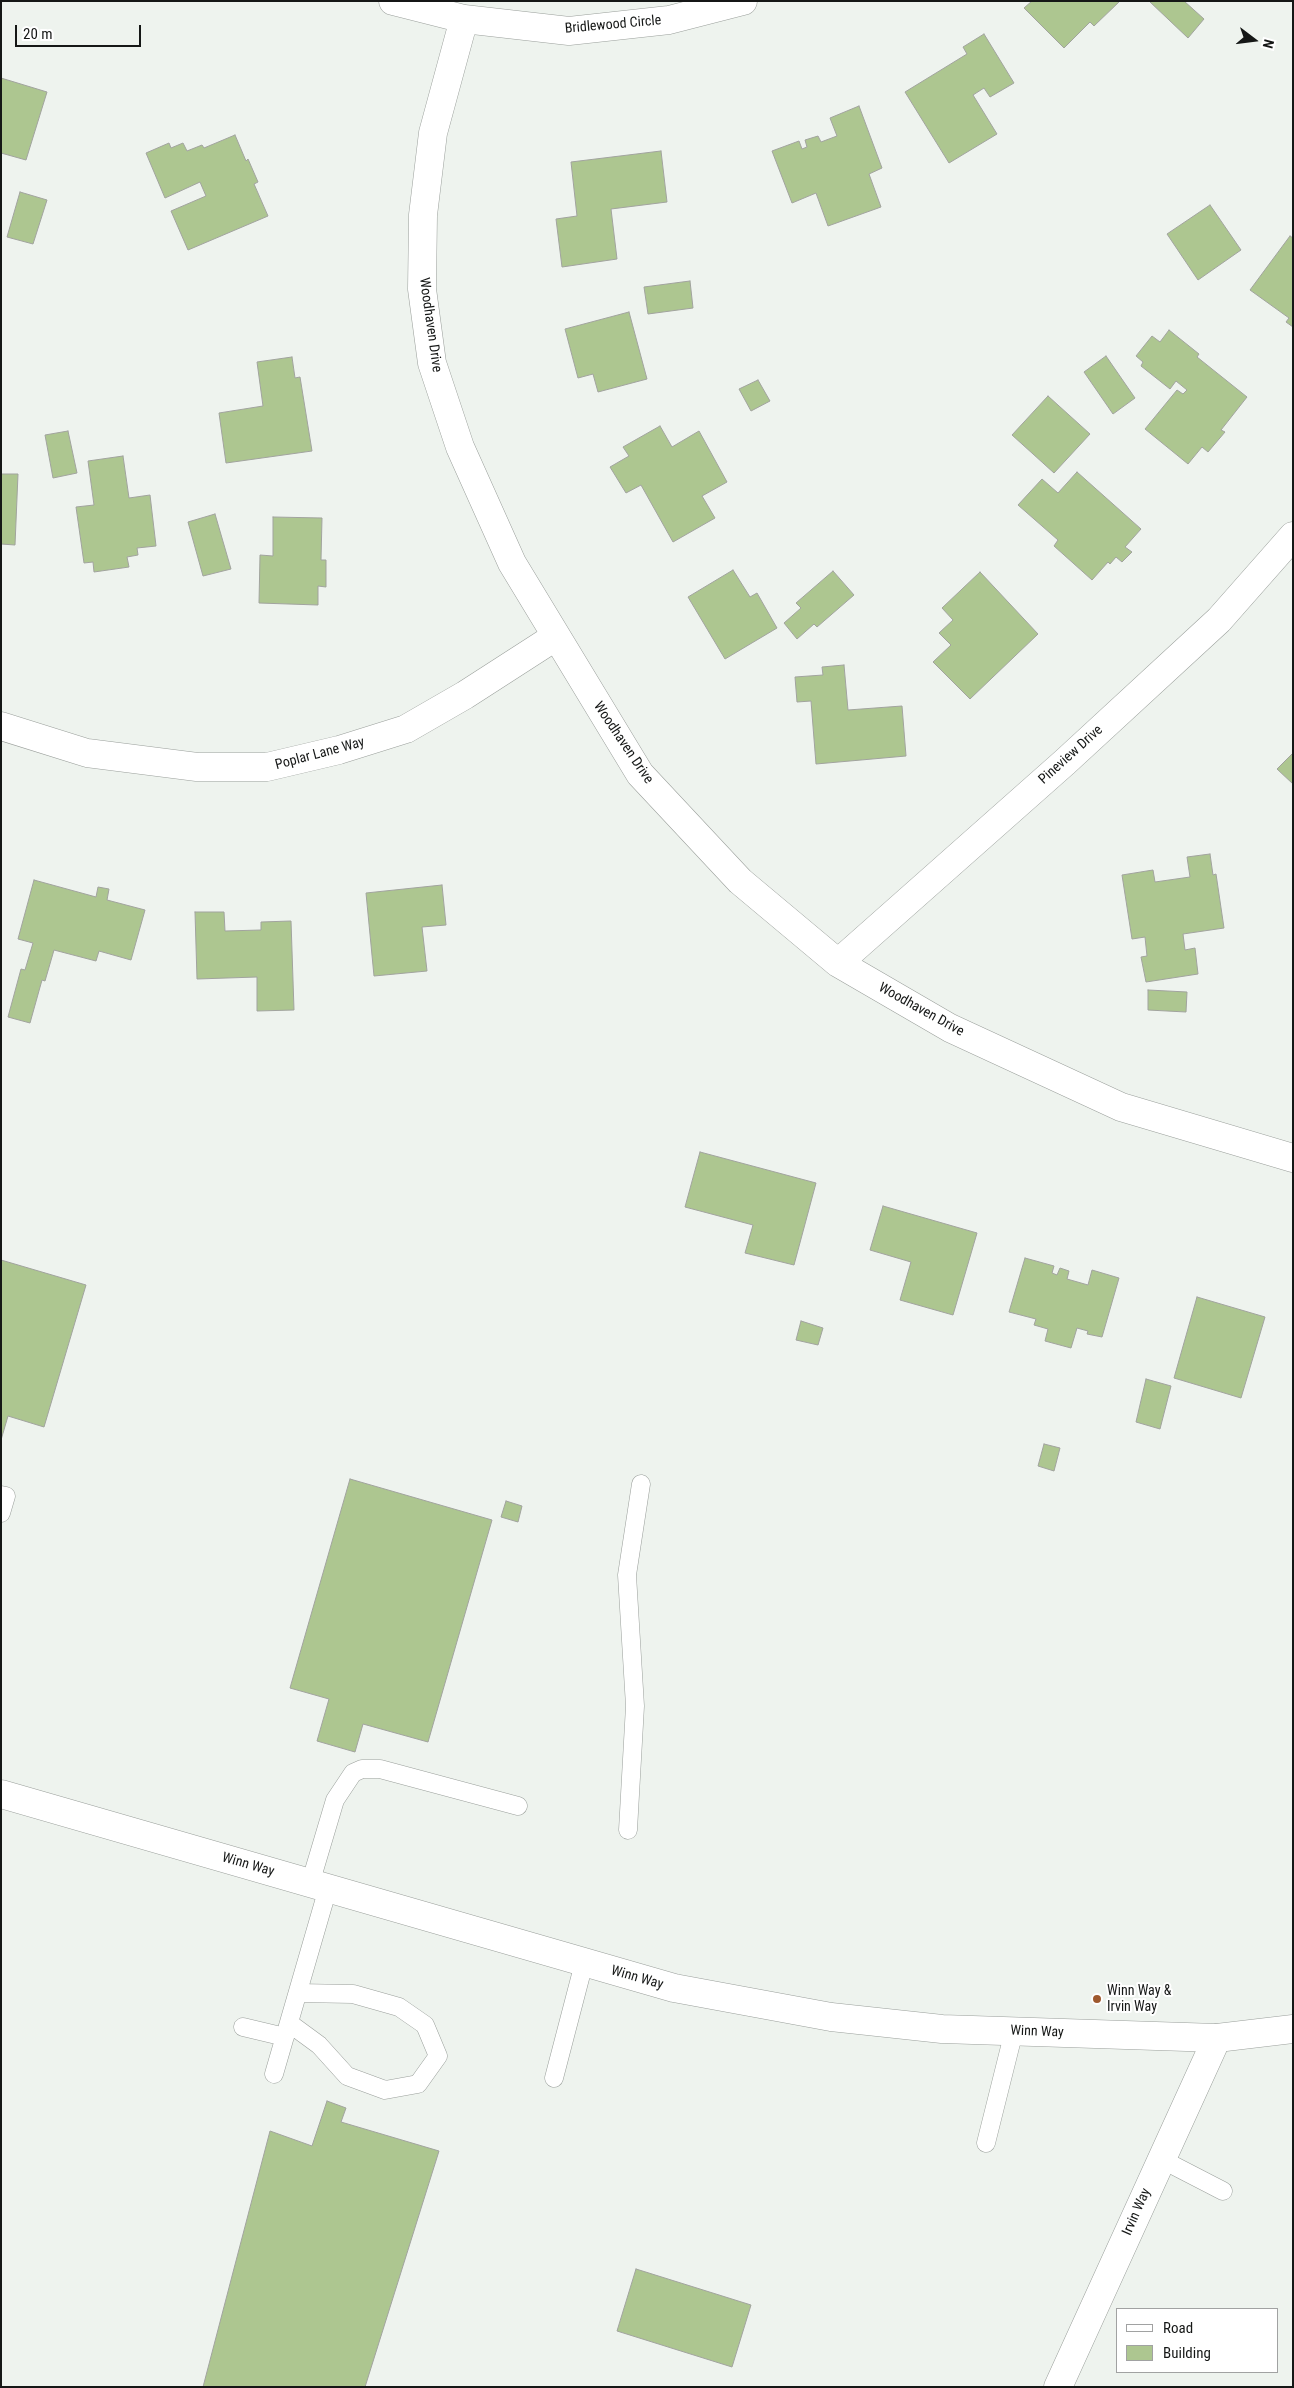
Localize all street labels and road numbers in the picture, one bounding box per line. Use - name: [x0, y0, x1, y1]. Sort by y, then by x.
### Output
- street label: Bridlewood Circle: [564, 12, 662, 38]
- street label: Woodhaven Drive: [415, 277, 445, 373]
- street label: Woodhaven Drive: [589, 699, 657, 787]
- street label: Pineview Drive: [1036, 722, 1106, 788]
- street label: Poplar Lane Way: [273, 734, 367, 774]
- street label: Woodhaven Drive: [875, 980, 967, 1040]
- street label: Winn Way: [220, 1850, 276, 1880]
- street label: Winn Way: [609, 1963, 665, 1993]
- street label: Winn Way: [1010, 2023, 1064, 2041]
- street label: Irvin Way: [1119, 2186, 1155, 2238]

